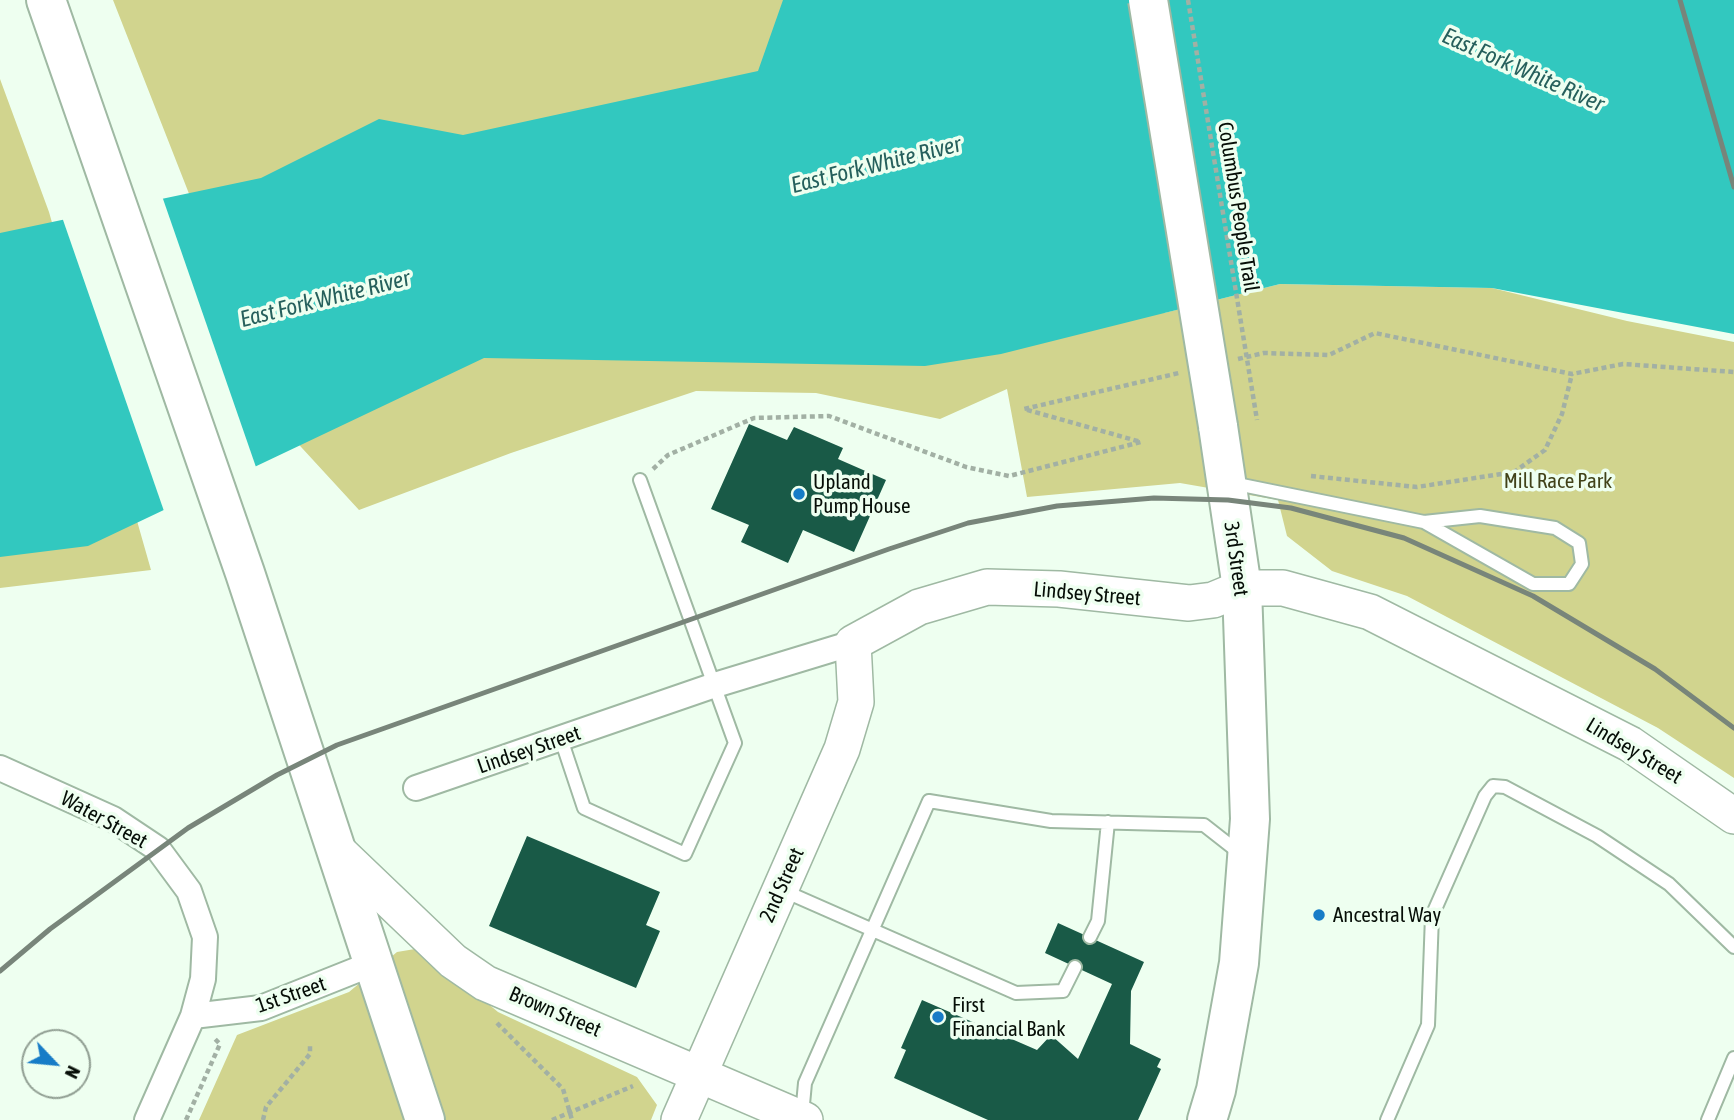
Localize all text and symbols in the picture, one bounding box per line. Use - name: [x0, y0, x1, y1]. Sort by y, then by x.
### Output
- water label: East Fork White River: [1438, 22, 1608, 118]
- street label: Columbus People Trail: [1212, 120, 1264, 294]
- water label: East Fork White River: [788, 131, 964, 199]
- water label: East Fork White River: [237, 265, 413, 333]
- park label: Mill Race Park: [1504, 468, 1612, 494]
- place label: Upland Pump House: [813, 469, 911, 519]
- marker: Upland Pump House: [791, 486, 807, 502]
- street label: 3rd Street: [1218, 520, 1254, 598]
- street label: Lindsey Street: [1032, 577, 1142, 611]
- street label: Lindsey Street: [1581, 713, 1687, 789]
- street label: Lindsey Street: [474, 721, 584, 779]
- street label: Water Street: [56, 786, 152, 854]
- street label: 2nd Street: [754, 844, 810, 926]
- place label: Ancestral Way: [1333, 902, 1441, 928]
- marker: Ancestral Way: [1311, 907, 1327, 923]
- street label: 1st Street: [253, 971, 329, 1019]
- street label: Brown Street: [505, 981, 605, 1043]
- place label: First Financial Bank: [952, 992, 1065, 1042]
- marker: First Financial Bank: [930, 1009, 946, 1025]
- north arrow: [21, 1029, 91, 1099]
- text: N: [61, 1062, 85, 1082]

